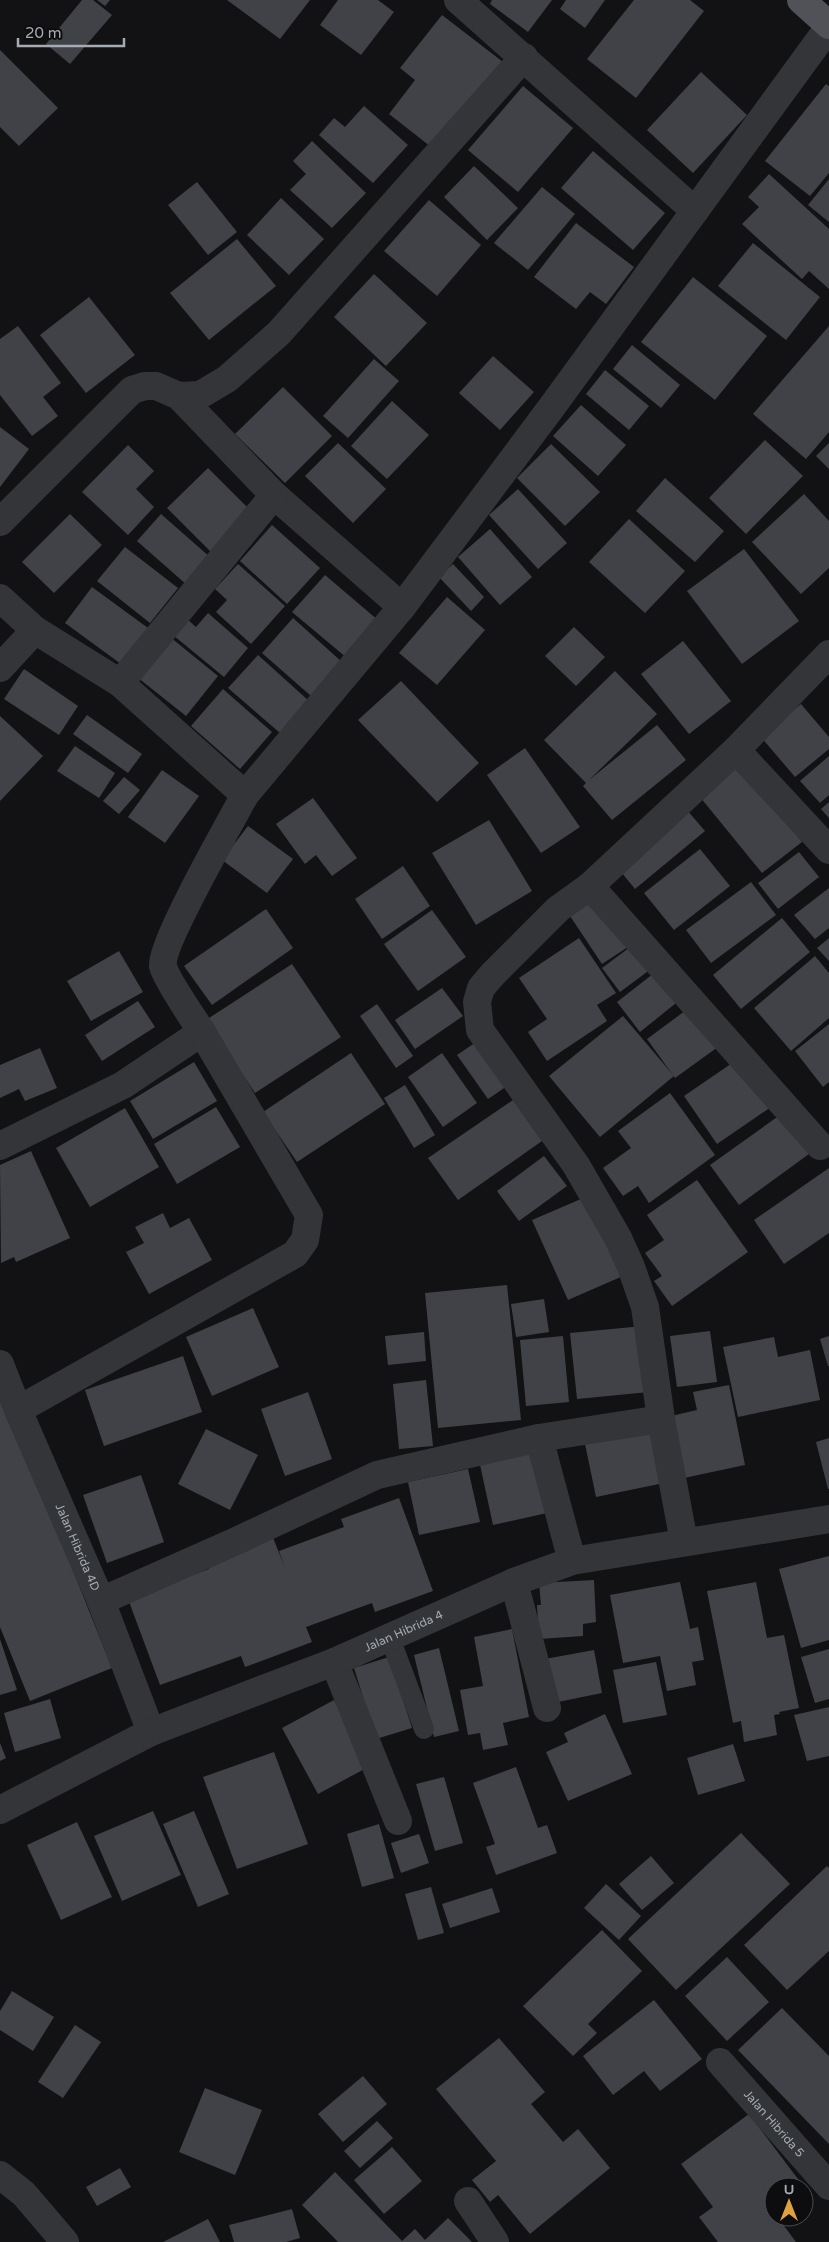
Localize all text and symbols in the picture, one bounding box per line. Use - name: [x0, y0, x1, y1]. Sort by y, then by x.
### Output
- scale bar: [18, 15, 124, 47]
- text: 20 m: [25, 24, 62, 42]
- street label: Jalan Hibrida 4D: [53, 1501, 103, 1593]
- street label: Jalan Hibrida 4: [362, 1607, 445, 1655]
- street label: Jalan Hibrida 5: [741, 2087, 807, 2160]
- north arrow: [764, 2177, 814, 2227]
- text: U: [784, 2181, 794, 2198]

